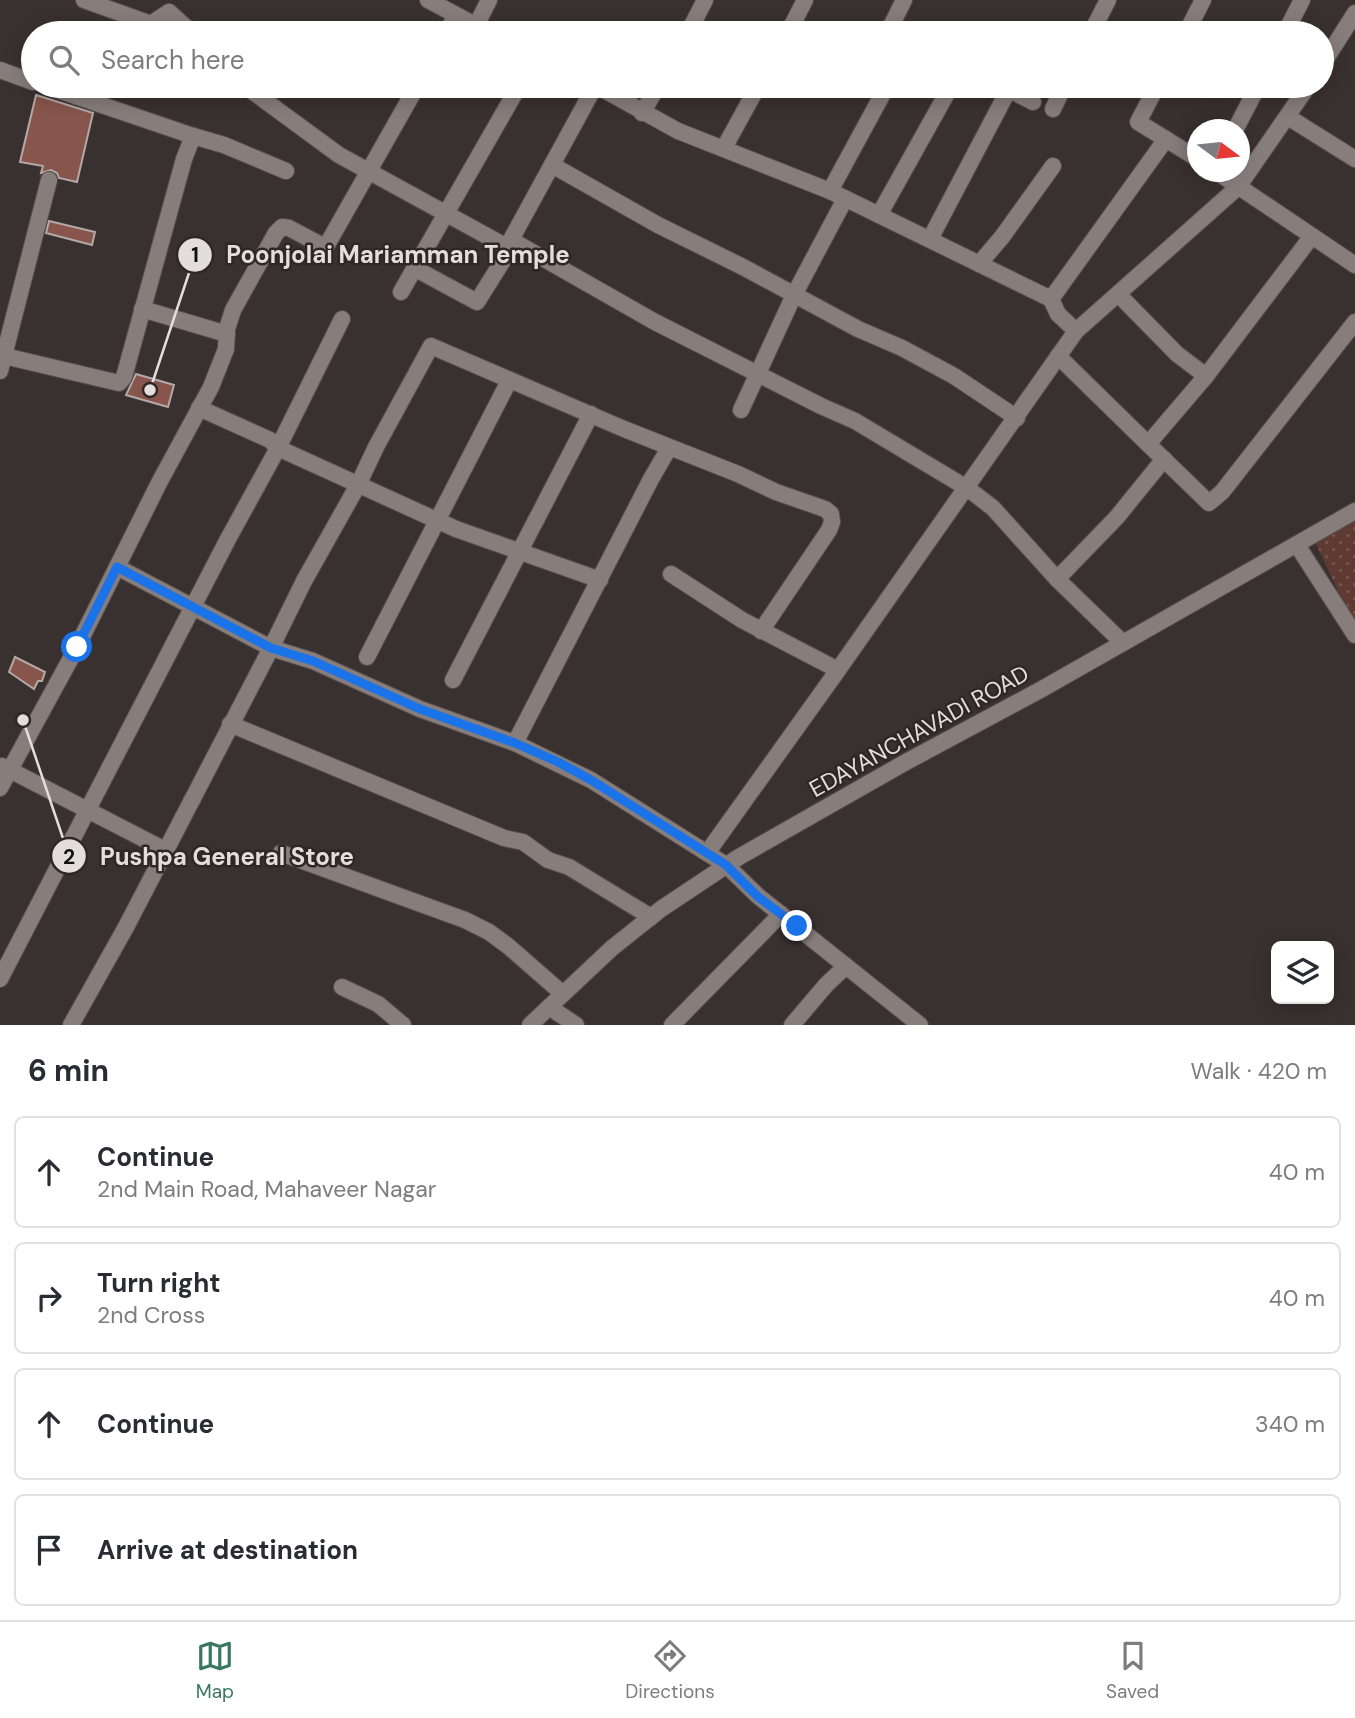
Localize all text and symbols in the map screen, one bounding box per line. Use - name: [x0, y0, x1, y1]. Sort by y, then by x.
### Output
- search box: [21, 21, 1334, 98]
- icon: search: [45, 41, 83, 79]
- text: Search here: [101, 43, 244, 77]
- north arrow: [1187, 119, 1250, 182]
- callout: Poonjolai Mariamman Temple: [177, 232, 584, 277]
- text: Poonjolai Mariamman Temple: [226, 239, 570, 270]
- text: 1: [191, 241, 199, 269]
- route start: [61, 631, 92, 662]
- street label: EDAYANCHAVADI ROAD: [804, 658, 1034, 804]
- callout: Pushpa General Store: [51, 834, 369, 879]
- text: Pushpa General Store: [100, 841, 354, 872]
- text: 2: [63, 843, 75, 871]
- route end: [781, 910, 812, 941]
- map controls: [1271, 941, 1334, 1004]
- button: layers: [1271, 941, 1334, 1004]
- text: 6 min: [28, 1051, 109, 1090]
- text: Walk · 420 m: [1191, 1056, 1327, 1086]
- text: Continue: [97, 1140, 214, 1174]
- icon: ahead: [30, 1153, 68, 1191]
- text: 40 m: [1269, 1157, 1325, 1187]
- text: 2nd Main Road, Mahaveer Nagar: [97, 1174, 436, 1204]
- text: Turn right: [97, 1266, 221, 1300]
- icon: right: [30, 1279, 68, 1317]
- text: 40 m: [1269, 1283, 1325, 1313]
- text: 2nd Cross: [97, 1300, 205, 1330]
- icon: ahead: [30, 1405, 68, 1443]
- text: Continue: [97, 1407, 214, 1441]
- text: 340 m: [1255, 1409, 1325, 1439]
- icon: arrive: [30, 1531, 68, 1569]
- text: Arrive at destination: [97, 1533, 358, 1567]
- tab: Map: [196, 1637, 234, 1704]
- tab: Directions: [625, 1637, 715, 1704]
- tab: Saved: [1106, 1637, 1159, 1704]

